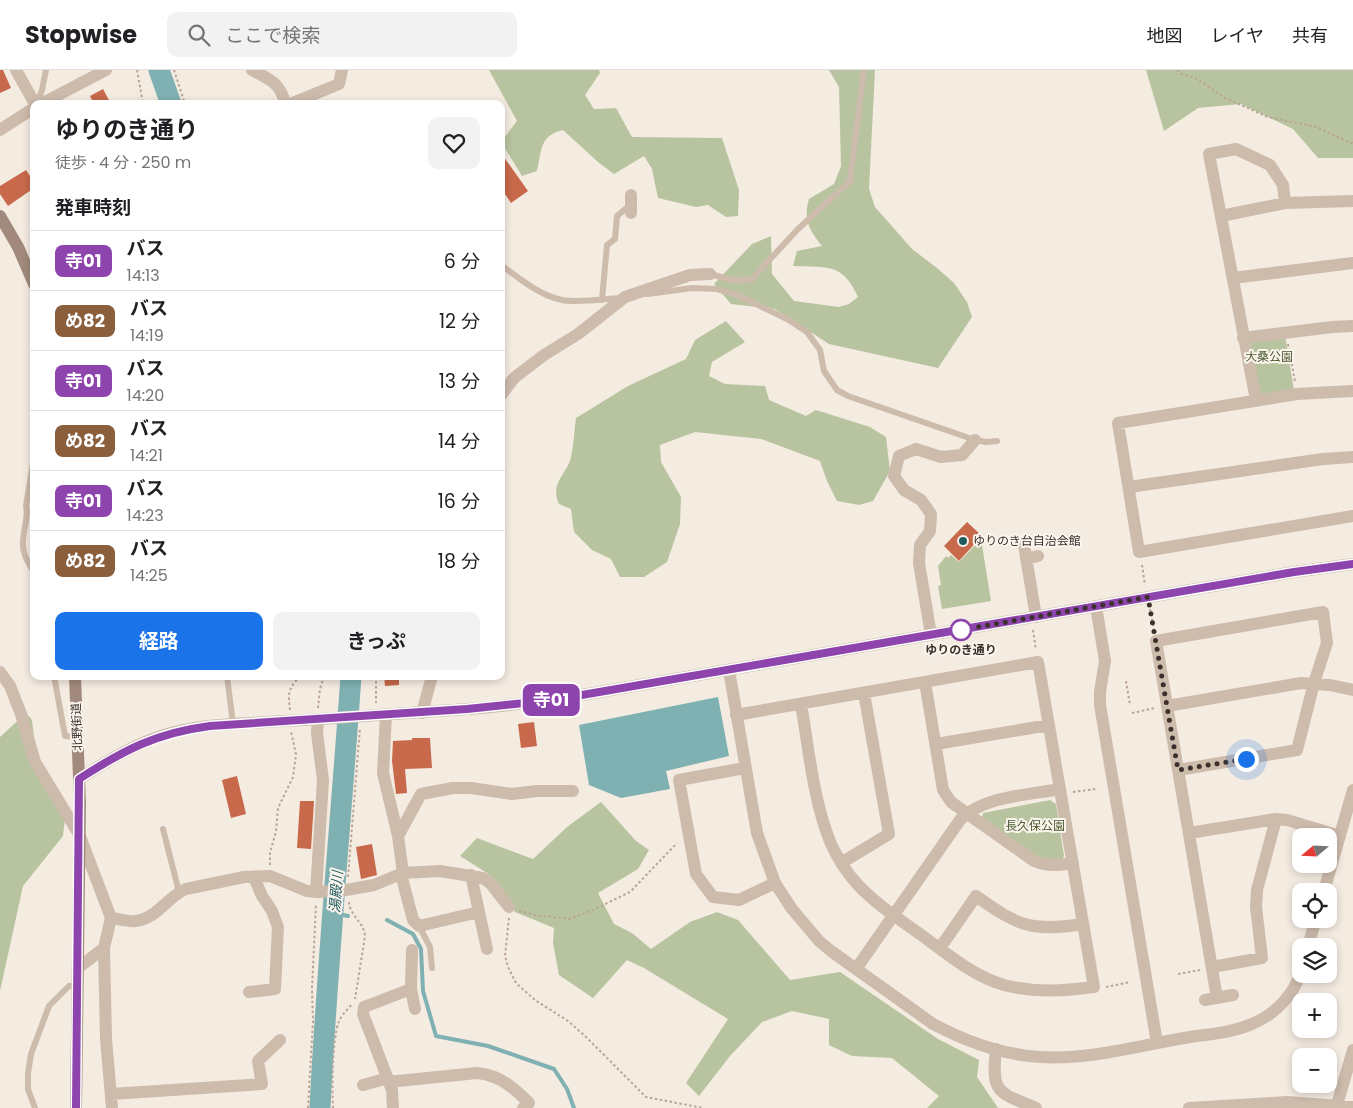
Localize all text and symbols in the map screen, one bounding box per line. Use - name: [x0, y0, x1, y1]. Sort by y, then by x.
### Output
- search box: [167, 12, 517, 57]
- text: Stopwise: [25, 18, 137, 51]
- icon: search: [185, 21, 213, 49]
- text: ここで検索: [225, 22, 320, 49]
- text: 地図: [1147, 23, 1183, 48]
- text: レイヤ: [1211, 23, 1264, 48]
- text: 共有: [1292, 23, 1328, 48]
- text: ゆりのき通り: [55, 113, 198, 146]
- button: heart: [428, 117, 480, 169]
- text: 徒歩 · 4 分 · 250 m: [55, 151, 191, 174]
- text: 発車時刻: [55, 194, 131, 221]
- text: バス: [127, 235, 165, 262]
- text: 寺01: [65, 248, 102, 273]
- text: 6 分: [444, 248, 480, 275]
- text: 14:13: [127, 264, 160, 287]
- text: バス: [130, 295, 168, 322]
- text: め82: [65, 308, 105, 333]
- text: 12 分: [439, 308, 480, 335]
- text: 14:19: [130, 324, 164, 347]
- park label: 大桑公園: [1245, 348, 1293, 365]
- text: バス: [127, 355, 165, 382]
- text: 寺01: [65, 368, 102, 393]
- text: 13 分: [439, 368, 480, 395]
- text: 14:20: [127, 384, 164, 407]
- text: バス: [130, 415, 168, 442]
- text: め82: [65, 428, 105, 453]
- text: 14 分: [438, 428, 480, 455]
- text: 14:21: [130, 444, 163, 467]
- text: バス: [127, 475, 165, 502]
- text: 寺01: [65, 488, 102, 513]
- text: 16 分: [438, 488, 480, 515]
- text: 14:23: [127, 504, 164, 527]
- place label: ゆりのき台自治会館: [973, 532, 1081, 549]
- text: バス: [130, 535, 168, 562]
- marker: ゆりのき台自治会館: [957, 535, 969, 547]
- text: め82: [65, 548, 105, 573]
- text: 18 分: [438, 548, 480, 575]
- text: 14:25: [130, 564, 168, 587]
- button: 経路: [55, 612, 263, 670]
- button: きっぷ: [273, 612, 480, 670]
- marker: ゆりのき通り: [950, 619, 972, 641]
- place label: ゆりのき通り: [925, 641, 997, 658]
- line badge: 寺01: [522, 684, 580, 716]
- text: 寺01: [533, 687, 569, 712]
- street label: 北野街道: [67, 703, 86, 751]
- your location: [1234, 747, 1259, 772]
- park label: 長久保公園: [1005, 817, 1065, 834]
- north arrow: [1292, 828, 1338, 872]
- map controls: [1292, 828, 1337, 1093]
- water label: 湯殿川: [325, 868, 348, 914]
- button: locate: [1292, 883, 1337, 928]
- button: layers: [1292, 938, 1337, 983]
- button: +: [1292, 993, 1337, 1038]
- button: −: [1292, 1048, 1337, 1093]

